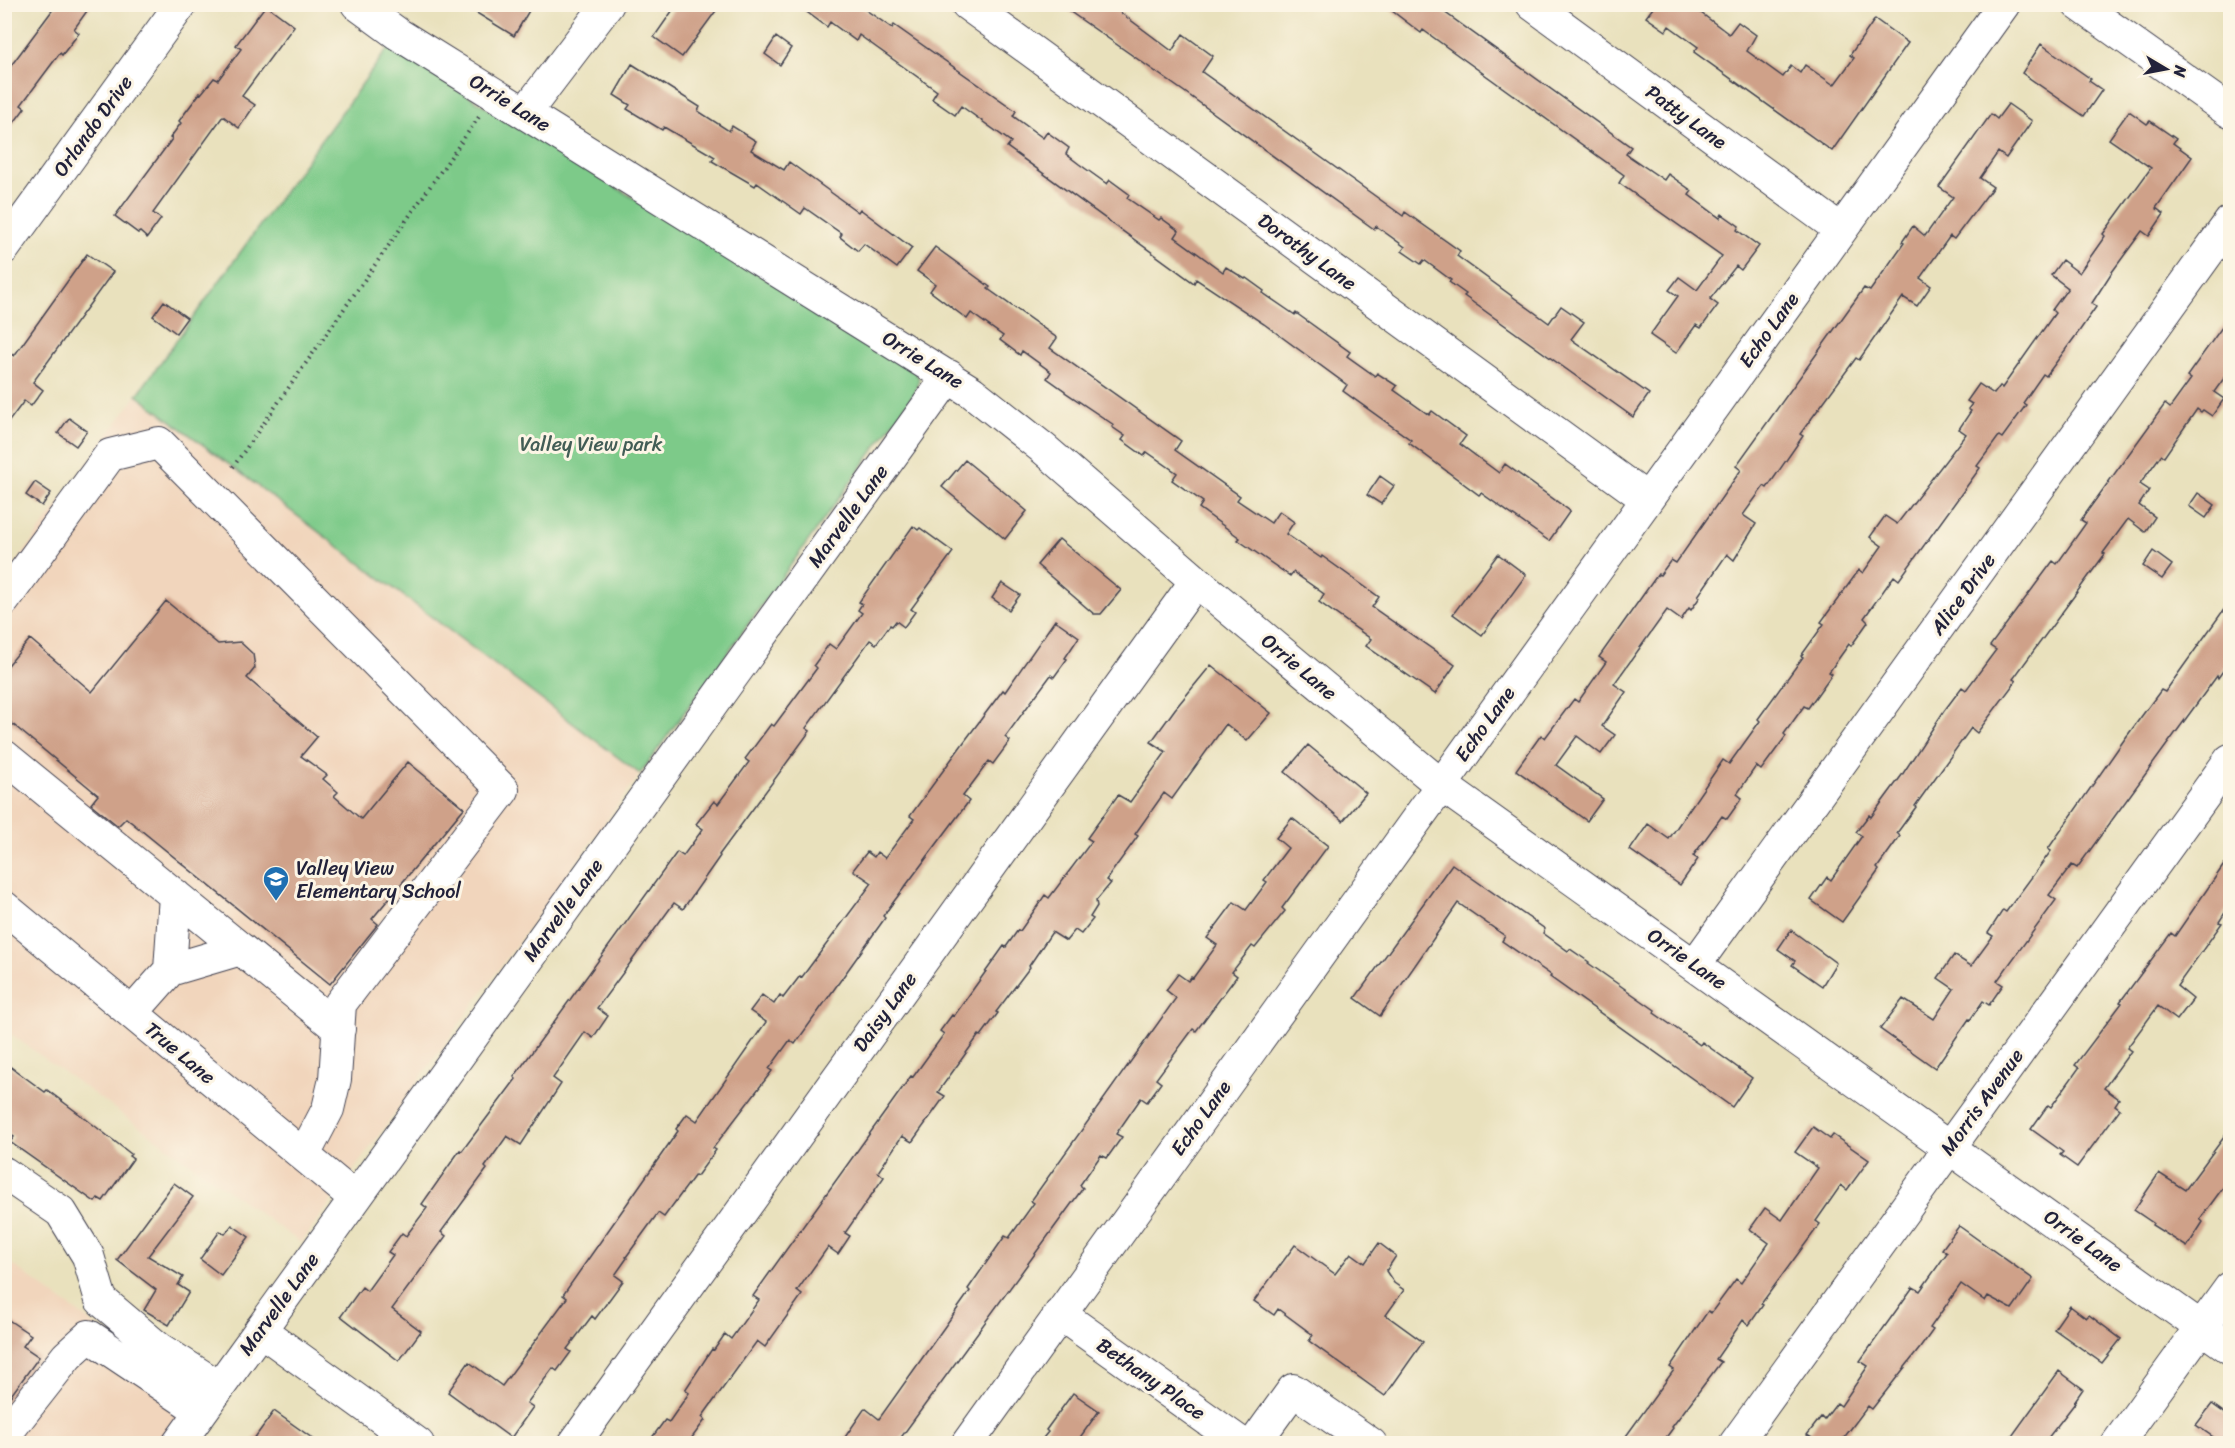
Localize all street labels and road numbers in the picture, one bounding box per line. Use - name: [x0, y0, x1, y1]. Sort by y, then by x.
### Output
- street label: Orrie Lane: [462, 64, 558, 142]
- street label: Orlando Drive: [44, 68, 142, 184]
- street label: Patty Lane: [1638, 75, 1735, 159]
- street label: Dorothy Lane: [1250, 204, 1364, 300]
- street label: Echo Lane: [1729, 284, 1809, 375]
- street label: Orrie Lane: [875, 321, 971, 399]
- street label: Marvelle Lane: [798, 457, 898, 575]
- street label: Alice Drive: [1920, 545, 2005, 644]
- street label: Orrie Lane: [1253, 624, 1345, 710]
- street label: Echo Lane: [1445, 678, 1525, 769]
- street label: Marvelle Lane: [513, 851, 613, 969]
- street label: Orrie Lane: [1640, 919, 1734, 999]
- street label: Daisy Lane: [844, 964, 926, 1060]
- street label: True Lane: [137, 1013, 223, 1093]
- street label: Morris Avenue: [1931, 1041, 2033, 1163]
- street label: Echo Lane: [1161, 1072, 1241, 1163]
- street label: Orrie Lane: [2036, 1200, 2130, 1282]
- street label: Marvelle Lane: [229, 1245, 329, 1363]
- street label: Bethany Place: [1089, 1328, 1213, 1430]

